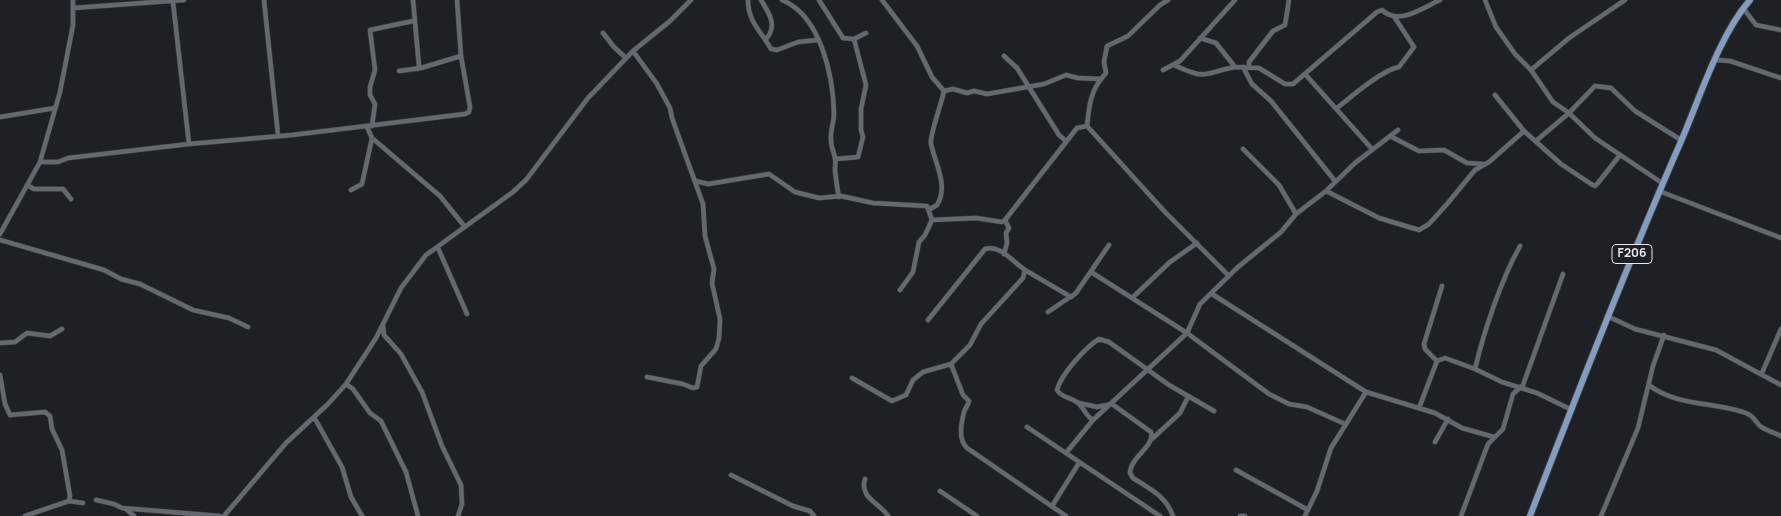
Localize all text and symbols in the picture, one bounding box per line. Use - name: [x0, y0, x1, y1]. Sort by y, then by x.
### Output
- road number: F206: [1612, 244, 1652, 264]

